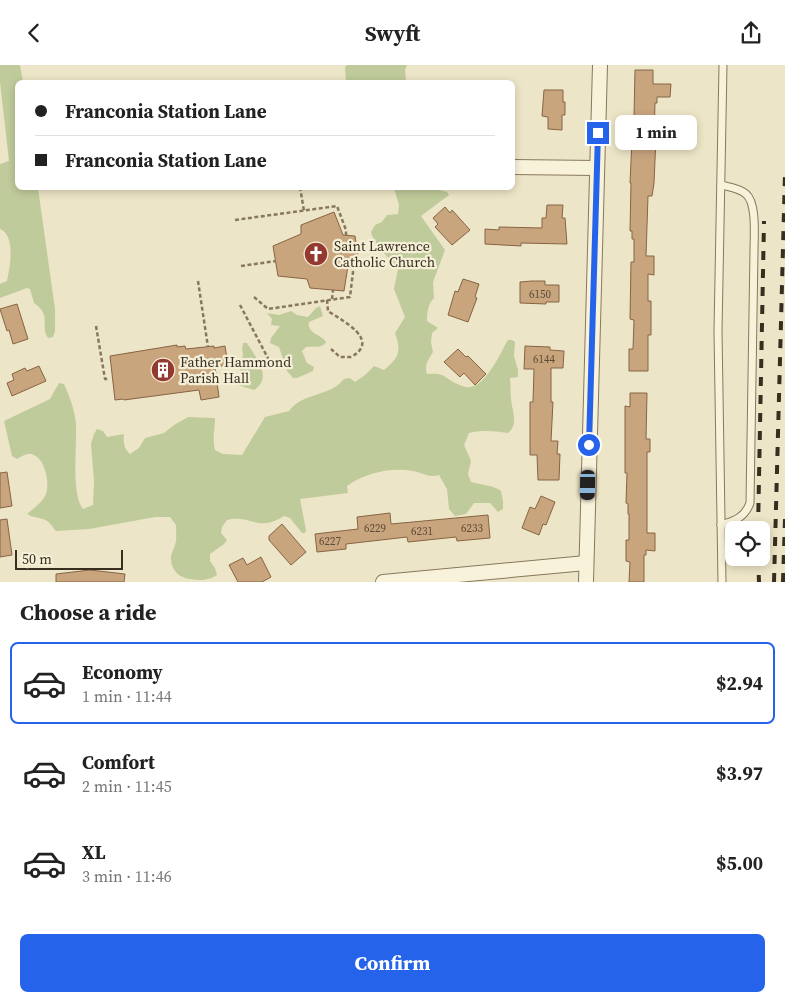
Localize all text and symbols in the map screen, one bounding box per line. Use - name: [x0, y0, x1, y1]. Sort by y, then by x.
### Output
- text: Swyft: [365, 18, 420, 48]
- icon: back: [20, 19, 48, 47]
- icon: share: [737, 19, 765, 47]
- text: Franconia Station Lane: [65, 98, 267, 124]
- callout: 1 min: [616, 115, 698, 151]
- text: 1 min: [635, 121, 677, 143]
- route end: [587, 122, 609, 144]
- text: Franconia Station Lane: [65, 147, 267, 173]
- place label: Saint Lawrence Catholic Church: [334, 236, 435, 272]
- church icon: Saint Lawrence Catholic Church: [303, 241, 329, 267]
- house number: 6150: [529, 287, 551, 302]
- place label: Father Hammond Parish Hall: [180, 352, 291, 388]
- house number: 6144: [533, 352, 555, 367]
- building icon: Father Hammond Parish Hall: [150, 357, 176, 383]
- route start: [578, 434, 600, 456]
- car: [580, 470, 595, 500]
- house number: 6229: [364, 521, 386, 536]
- house number: 6233: [461, 521, 483, 536]
- map controls: [725, 521, 770, 566]
- button: locate: [725, 521, 770, 566]
- house number: 6231: [411, 524, 433, 539]
- house number: 6227: [319, 534, 341, 549]
- scale bar: [15, 547, 122, 570]
- text: 50 m: [22, 549, 52, 569]
- text: Choose a ride: [20, 597, 157, 627]
- text: Economy: [82, 659, 163, 685]
- icon: car: [22, 661, 67, 706]
- text: $2.94: [716, 670, 763, 696]
- text: 1 min · 11:44: [82, 685, 172, 707]
- text: Comfort: [82, 749, 155, 775]
- icon: car: [22, 751, 67, 796]
- text: $3.97: [716, 760, 763, 786]
- text: 2 min · 11:45: [82, 775, 172, 797]
- text: XL: [82, 839, 105, 865]
- icon: car: [22, 841, 67, 886]
- text: $5.00: [716, 850, 763, 876]
- text: 3 min · 11:46: [82, 865, 172, 887]
- button: Confirm: [20, 934, 765, 992]

